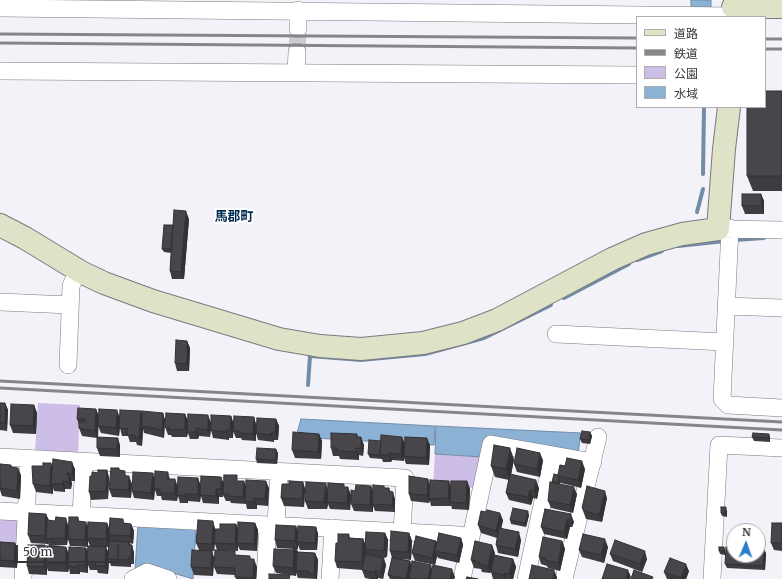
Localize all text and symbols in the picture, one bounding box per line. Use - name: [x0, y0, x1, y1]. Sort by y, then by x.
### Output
- legend: [636, 16, 766, 108]
- text: 道路: [674, 26, 698, 41]
- text: 鉄道: [674, 46, 698, 61]
- text: 公園: [674, 66, 698, 81]
- text: 水域: [674, 86, 698, 101]
- district label: 馬郡町: [215, 209, 253, 225]
- north arrow: [726, 523, 766, 563]
- text: N: [742, 525, 751, 539]
- scale bar: [18, 537, 121, 563]
- text: 50 m: [23, 544, 52, 559]

